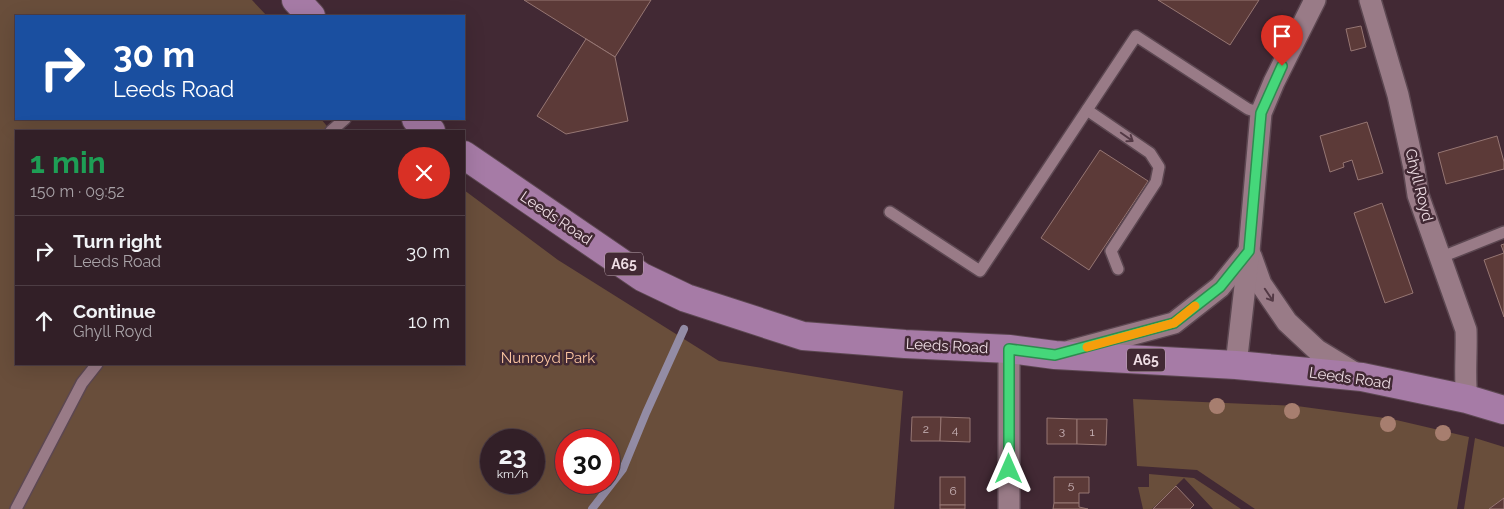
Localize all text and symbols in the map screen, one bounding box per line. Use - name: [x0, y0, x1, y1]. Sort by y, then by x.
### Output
- pin: [1261, 15, 1303, 66]
- icon: arrive: [1268, 22, 1296, 50]
- text: 30 m: [113, 34, 195, 75]
- icon: right: [30, 35, 95, 100]
- text: Leeds Road: [113, 76, 234, 102]
- one-way arrow: [1120, 132, 1134, 142]
- text: 1 min: [30, 145, 106, 180]
- button: close: [398, 147, 450, 199]
- street label: Ghyll Royd: [1401, 147, 1437, 223]
- text: 150 m · 09:52: [30, 182, 125, 201]
- street label: Leeds Road: [517, 187, 595, 249]
- text: Turn right: [73, 230, 162, 252]
- icon: right: [30, 237, 58, 265]
- text: 30 m: [406, 240, 450, 262]
- text: Leeds Road: [73, 252, 161, 271]
- road number: A65: [605, 252, 643, 276]
- one-way arrow: [1264, 288, 1274, 302]
- text: Continue: [73, 300, 156, 322]
- icon: ahead: [30, 307, 58, 335]
- text: 10 m: [408, 310, 450, 332]
- text: Ghyll Royd: [73, 322, 152, 341]
- street label: Leeds Road: [905, 335, 989, 357]
- road number: A65: [1127, 348, 1165, 372]
- park label: Nunroyd Park: [501, 349, 595, 367]
- street label: Leeds Road: [1308, 363, 1392, 393]
- house number: 2: [923, 422, 929, 436]
- house number: 4: [952, 423, 959, 437]
- house number: 3: [1059, 424, 1065, 438]
- house number: 1: [1089, 425, 1095, 439]
- speed limit sign: 30: [555, 429, 620, 494]
- text: 23: [498, 440, 527, 470]
- position arrow: [982, 442, 1034, 494]
- text: km/h: [497, 467, 528, 481]
- house number: 5: [1068, 478, 1075, 492]
- house number: 6: [949, 484, 957, 498]

